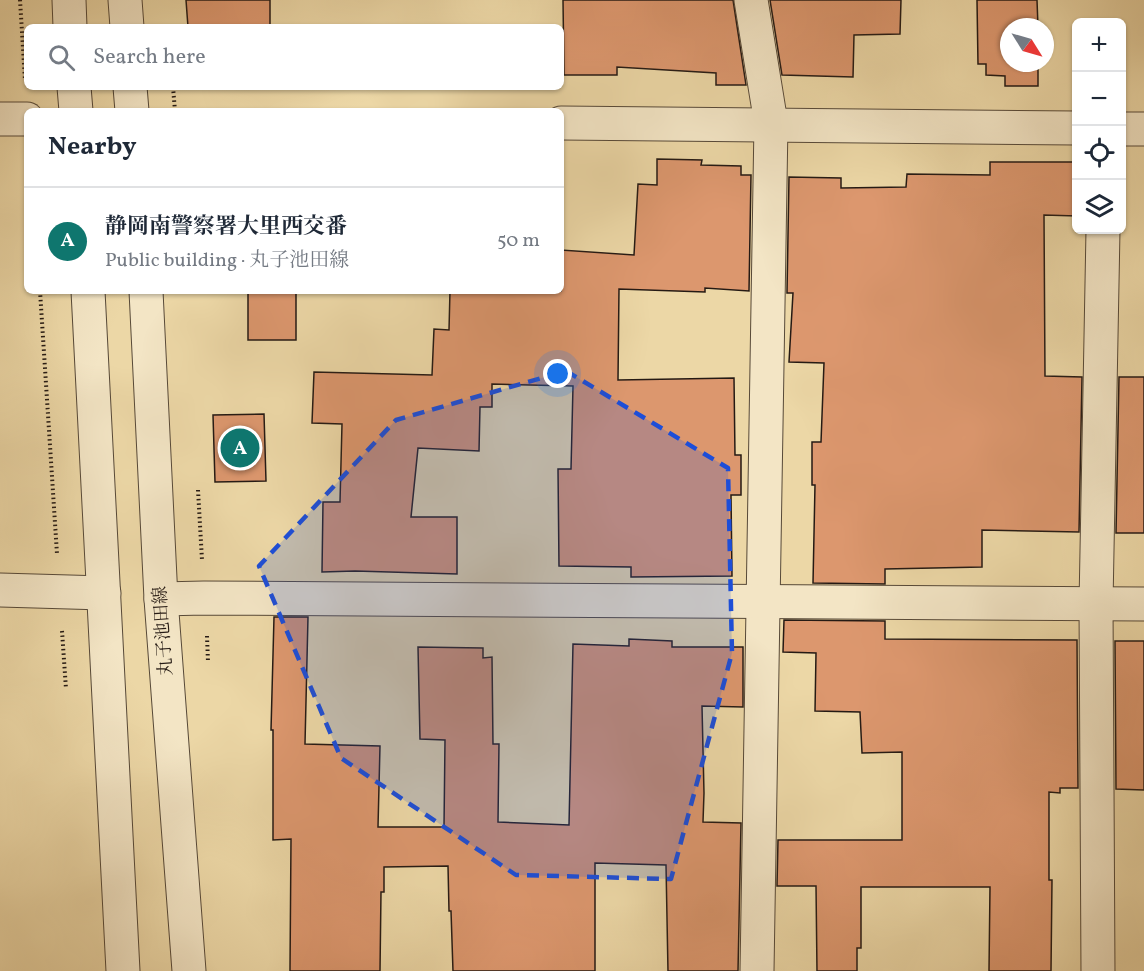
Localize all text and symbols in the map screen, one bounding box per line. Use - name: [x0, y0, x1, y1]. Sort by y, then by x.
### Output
- north arrow: [1000, 18, 1054, 72]
- map controls: [1072, 18, 1126, 234]
- button: +: [1072, 18, 1126, 72]
- search box: [24, 24, 564, 90]
- icon: search: [45, 41, 78, 74]
- text: Search here: [93, 42, 206, 73]
- button: −: [1072, 72, 1126, 126]
- button: locate: [1072, 126, 1126, 180]
- text: Nearby: [48, 129, 137, 165]
- button: layers: [1072, 180, 1126, 234]
- text: 静岡南警察署大里西交番: [105, 212, 347, 243]
- text: A: [60, 227, 75, 255]
- text: 50 m: [497, 227, 540, 255]
- text: Public building · 丸子池田線: [105, 247, 349, 275]
- your location: [543, 359, 572, 388]
- pin: A: [220, 426, 260, 470]
- street label: 丸子池田線: [148, 585, 180, 677]

